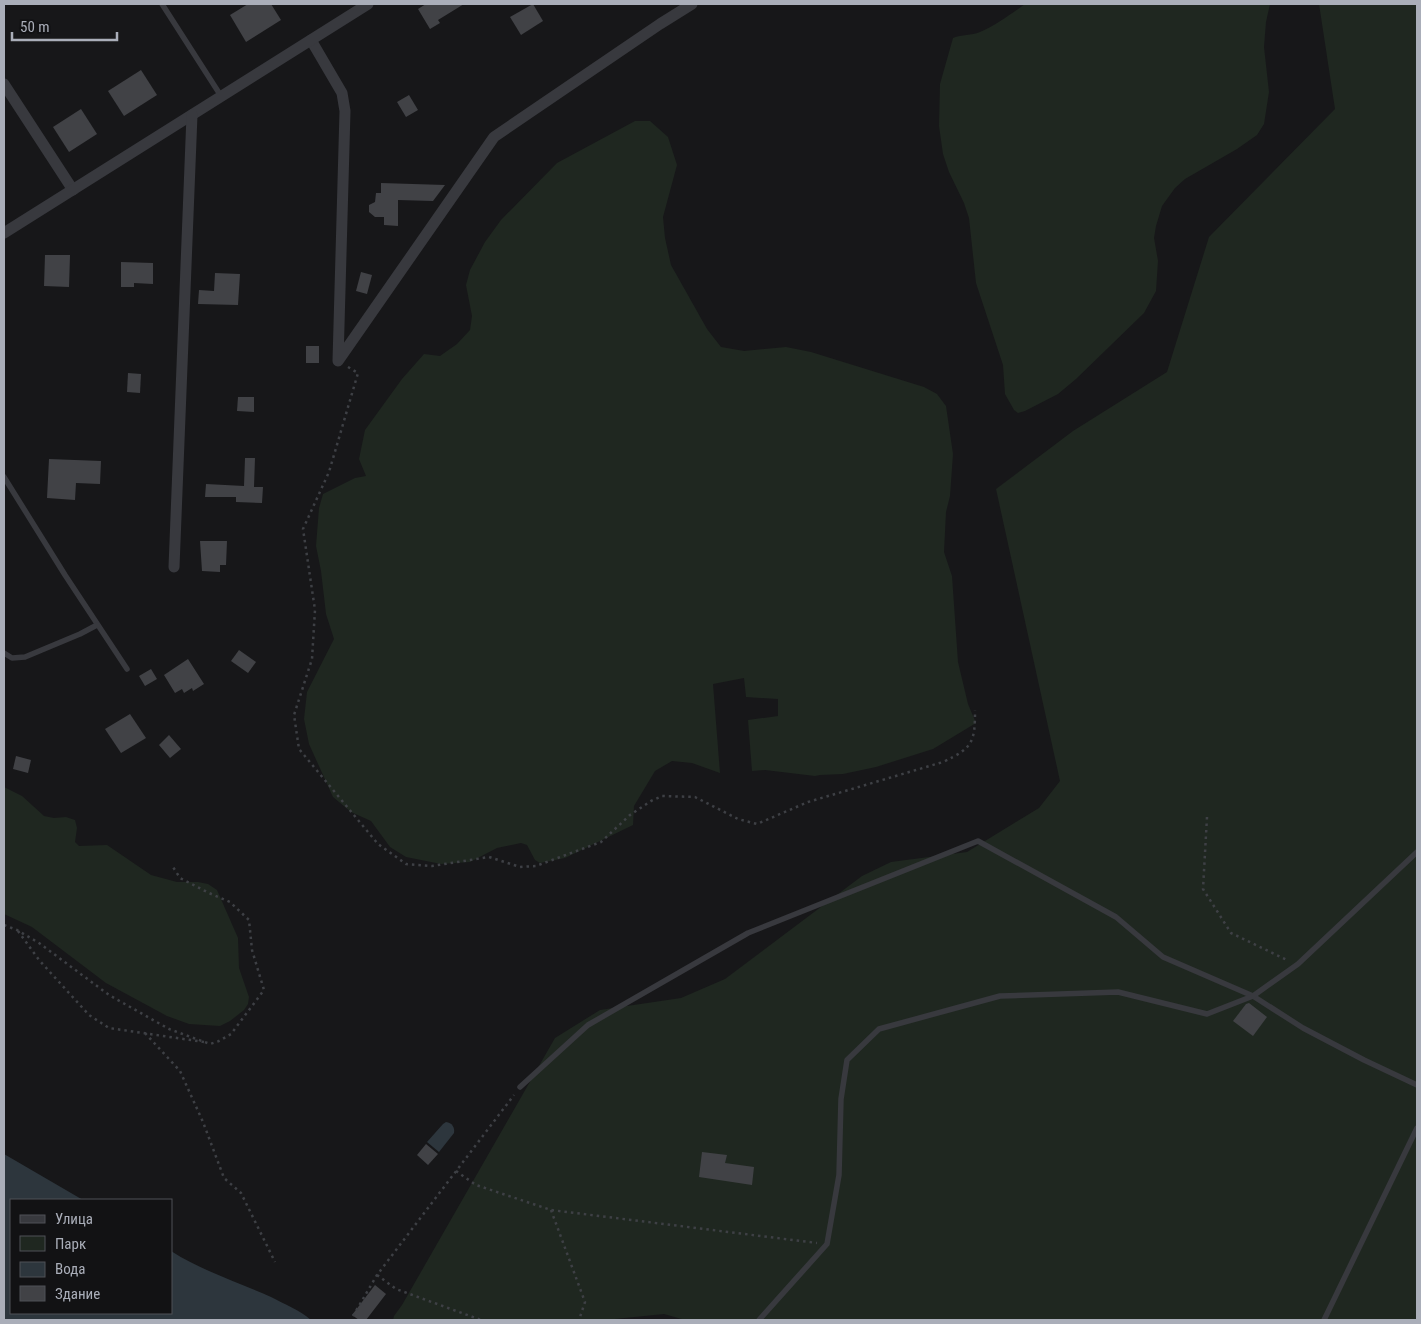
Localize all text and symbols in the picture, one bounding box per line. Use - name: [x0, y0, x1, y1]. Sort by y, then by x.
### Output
- scale bar: [12, 10, 118, 42]
- text: 50 m: [20, 18, 50, 36]
- legend: [10, 1199, 172, 1314]
- text: Улица: [55, 1210, 93, 1228]
- text: Парк: [55, 1235, 86, 1253]
- text: Вода: [55, 1260, 85, 1278]
- text: Здание: [55, 1285, 100, 1303]

